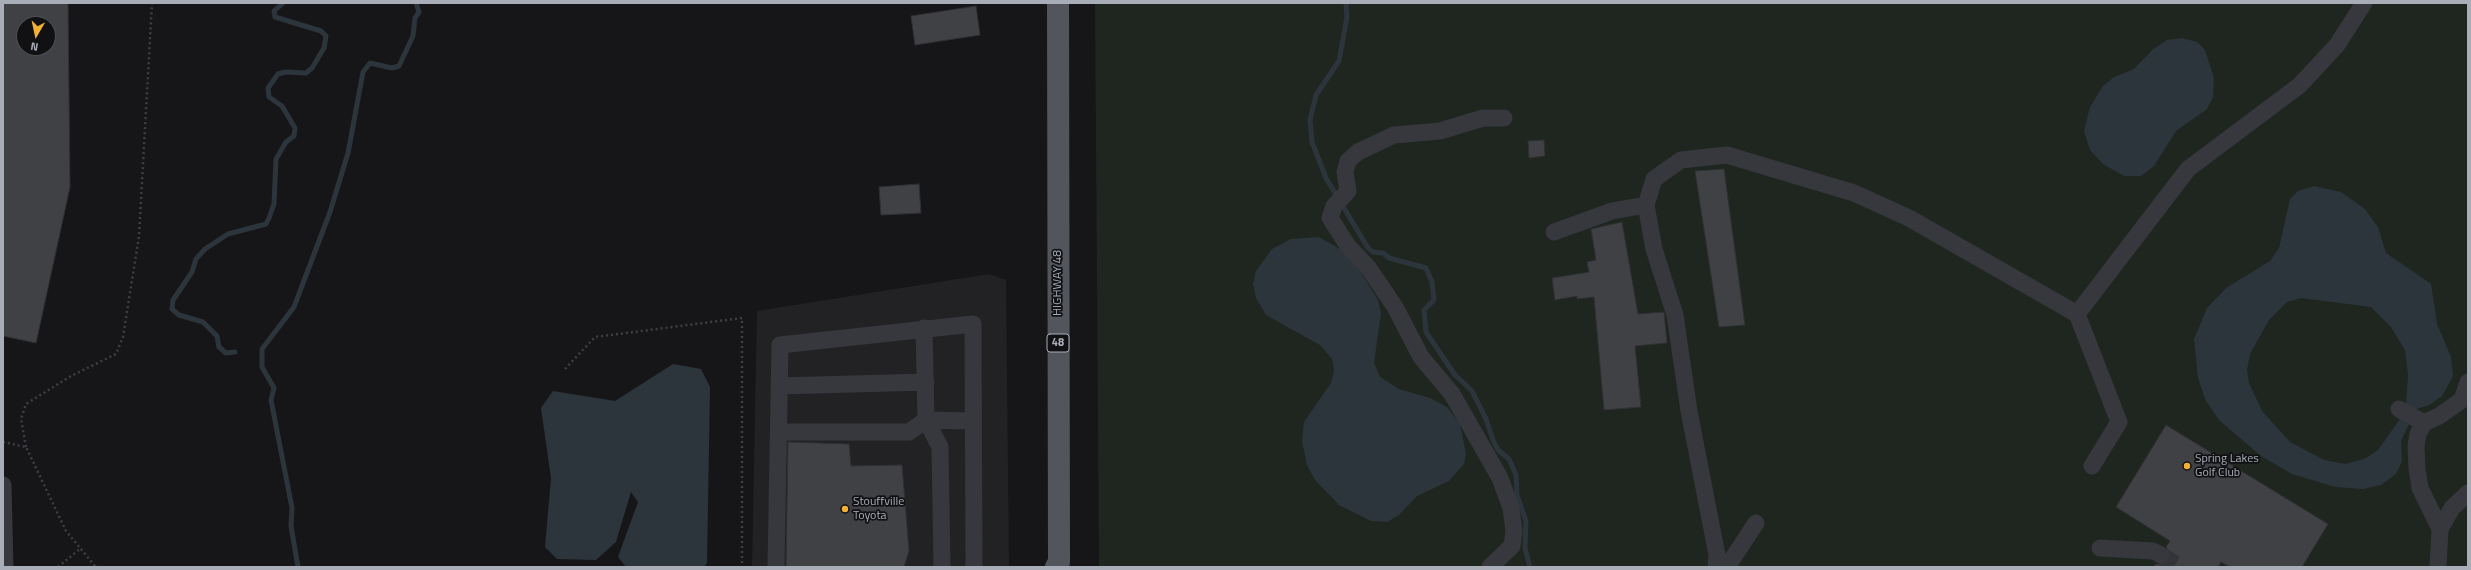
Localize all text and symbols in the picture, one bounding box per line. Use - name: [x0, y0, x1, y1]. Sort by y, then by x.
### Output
- north arrow: [16, 16, 56, 56]
- text: N: [29, 38, 39, 55]
- street label: HIGHWAY 48: [1051, 250, 1065, 316]
- road number: 48: [1047, 334, 1069, 352]
- place label: Spring Lakes Golf Club: [2195, 452, 2259, 480]
- marker: Spring Lakes Golf Club: [2182, 461, 2192, 471]
- place label: Stouffville Toyota: [853, 495, 904, 523]
- marker: Stouffville Toyota: [840, 504, 850, 514]

